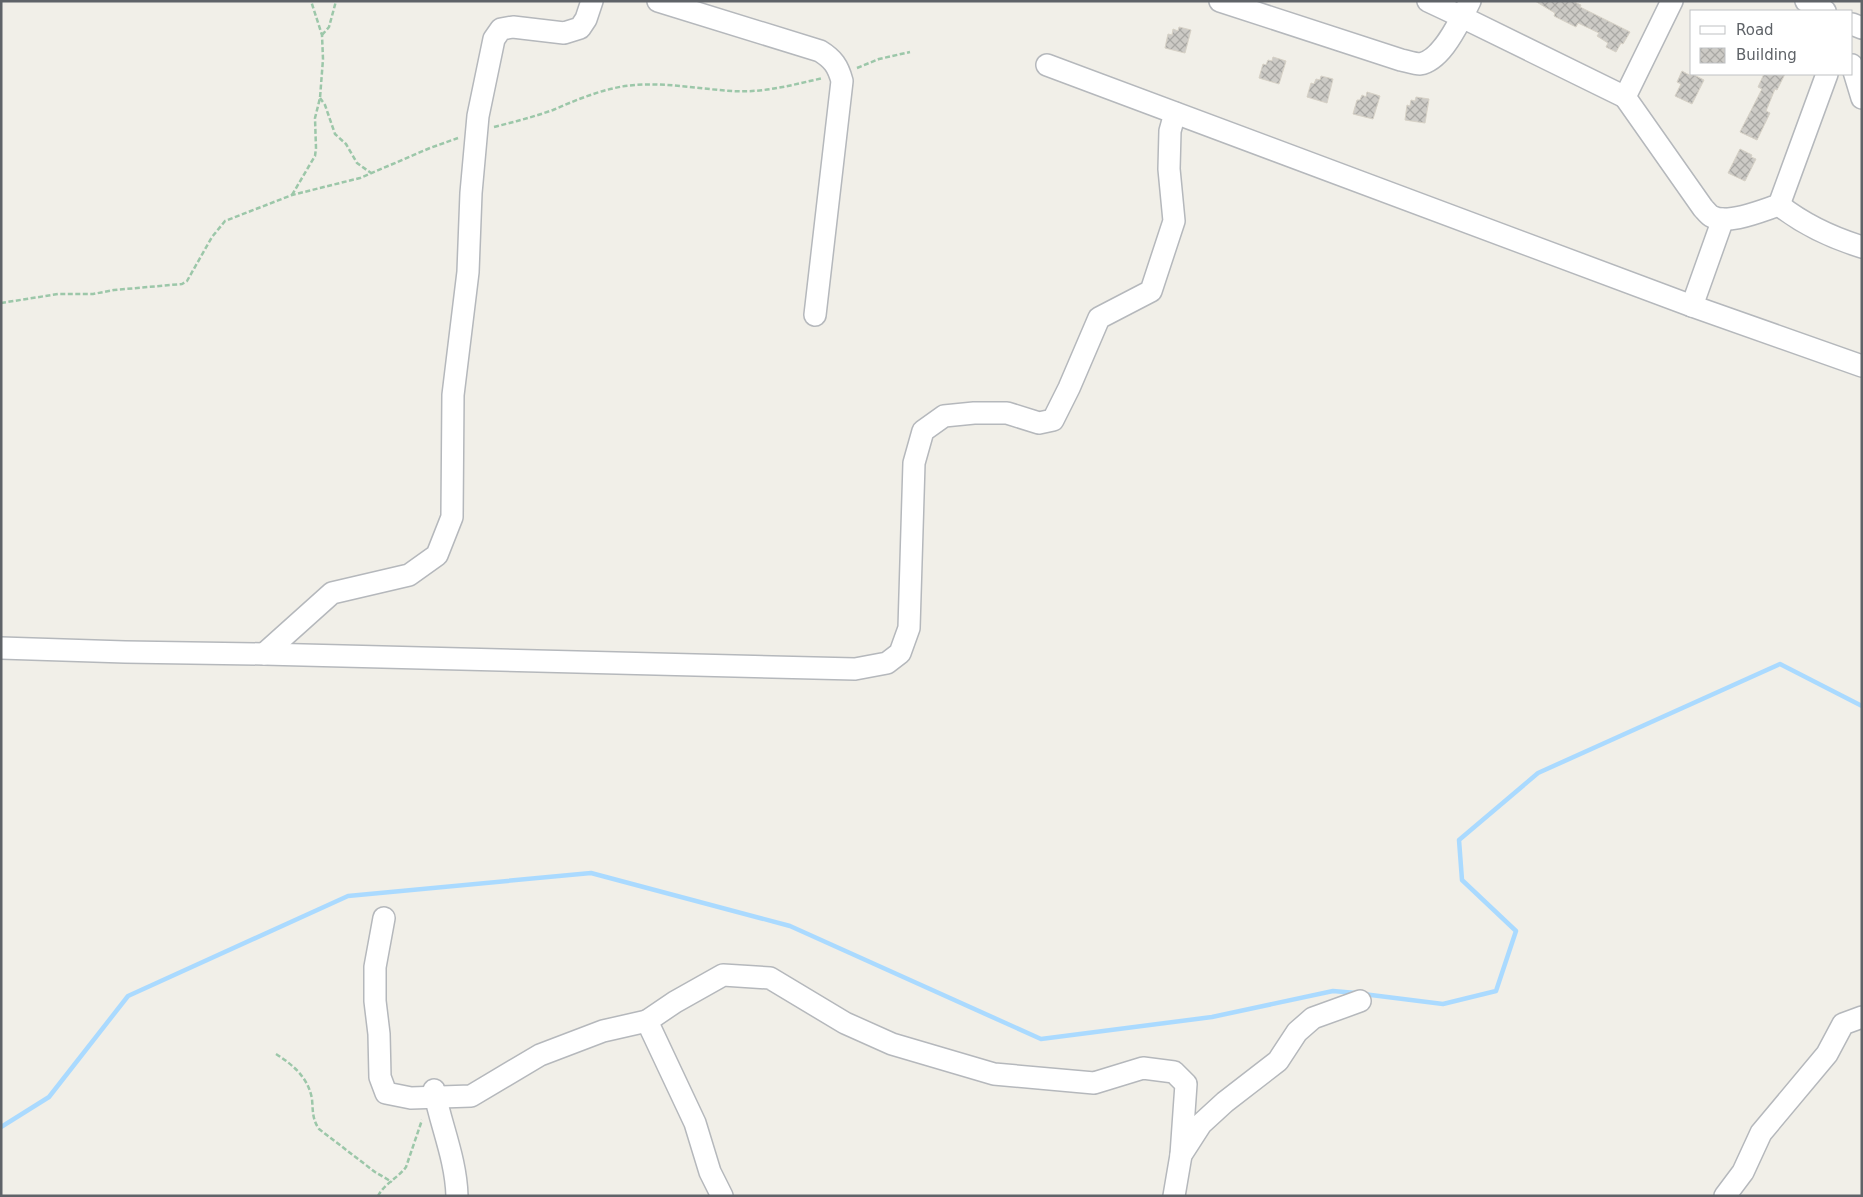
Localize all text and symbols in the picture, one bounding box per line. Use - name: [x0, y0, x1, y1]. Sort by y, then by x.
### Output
- legend: [1690, 10, 1853, 75]
- text: Road: [1736, 21, 1774, 39]
- text: Building: [1736, 46, 1797, 64]

